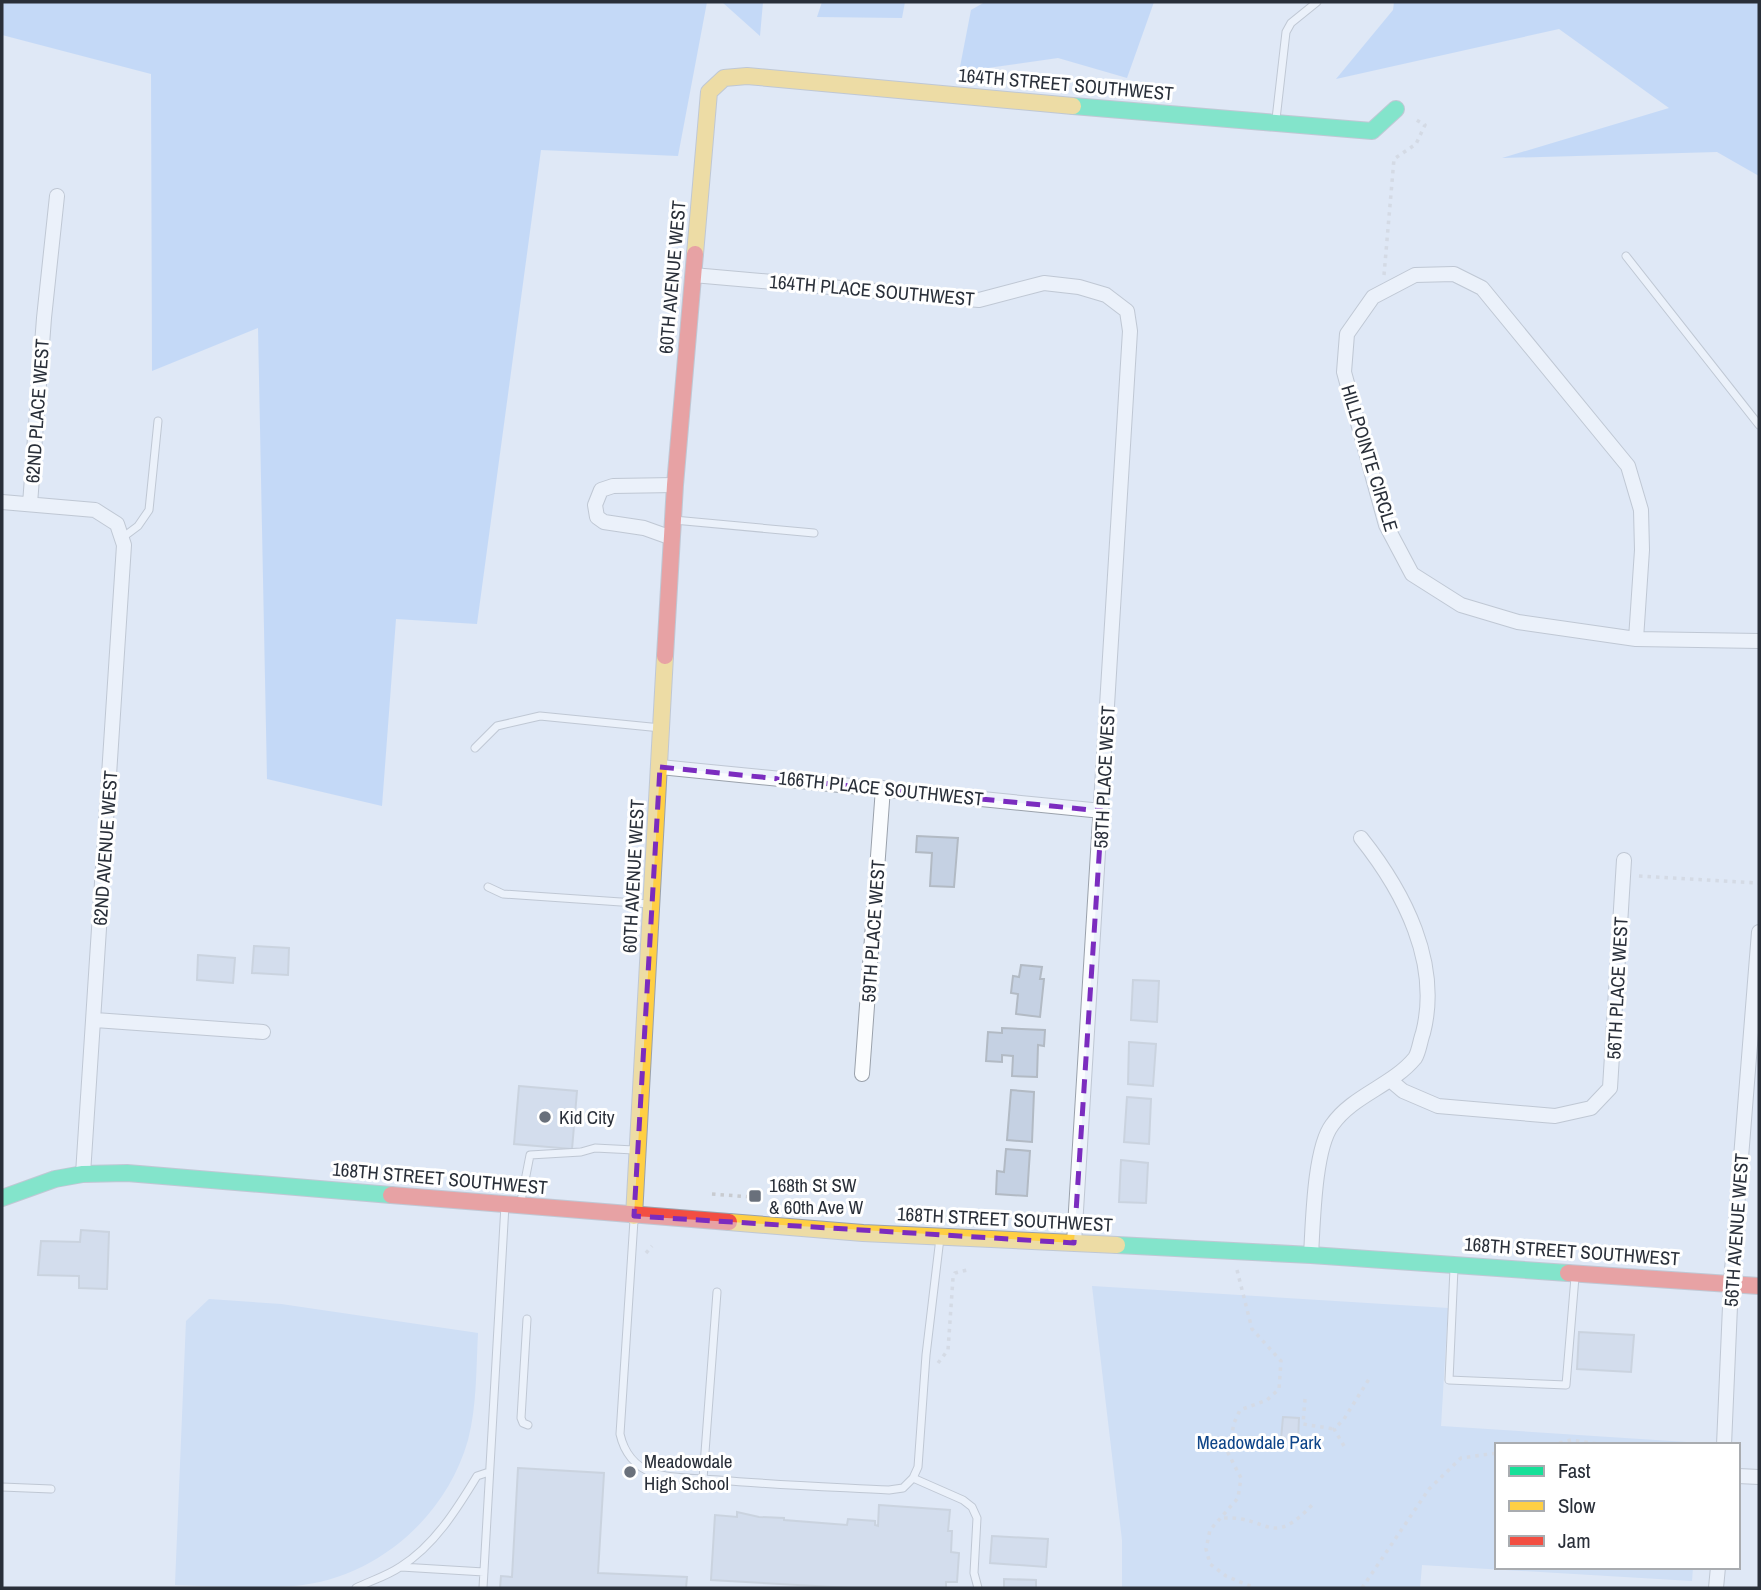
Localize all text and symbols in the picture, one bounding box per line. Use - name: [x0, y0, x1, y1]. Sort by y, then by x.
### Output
- street label: 164TH STREET SOUTHWEST: [957, 62, 1175, 106]
- street label: 60TH AVENUE WEST: [652, 199, 692, 355]
- street label: 164TH PLACE SOUTHWEST: [768, 268, 976, 312]
- street label: 62ND PLACE WEST: [19, 337, 55, 484]
- street label: HILLPOINTE CIRCLE: [1335, 381, 1405, 535]
- street label: 58TH PLACE WEST: [1087, 705, 1121, 849]
- street label: 166TH PLACE SOUTHWEST: [777, 764, 985, 812]
- street label: 62ND AVENUE WEST: [87, 769, 123, 927]
- street label: 60TH AVENUE WEST: [616, 798, 650, 953]
- street label: 59TH PLACE WEST: [855, 858, 891, 1003]
- street label: 56TH PLACE WEST: [1600, 916, 1634, 1060]
- place label: Kid City: [559, 1104, 615, 1130]
- marker: Kid City: [537, 1109, 553, 1125]
- street label: 56TH AVENUE WEST: [1718, 1152, 1754, 1308]
- street label: 168TH STREET SOUTHWEST: [331, 1156, 549, 1200]
- place label: 168th St SW & 60th Ave W: [769, 1172, 863, 1220]
- marker: 168th St SW & 60th Ave W: [747, 1188, 763, 1204]
- street label: 168TH STREET SOUTHWEST: [896, 1200, 1114, 1238]
- street label: 168TH STREET SOUTHWEST: [1463, 1230, 1681, 1272]
- park label: Meadowdale Park: [1197, 1429, 1322, 1455]
- legend: [1495, 1443, 1740, 1569]
- place label: Meadowdale High School: [644, 1448, 732, 1496]
- text: Fast: [1558, 1456, 1591, 1485]
- marker: Meadowdale High School: [622, 1464, 638, 1480]
- text: Slow: [1558, 1491, 1596, 1520]
- text: Jam: [1558, 1526, 1591, 1555]

